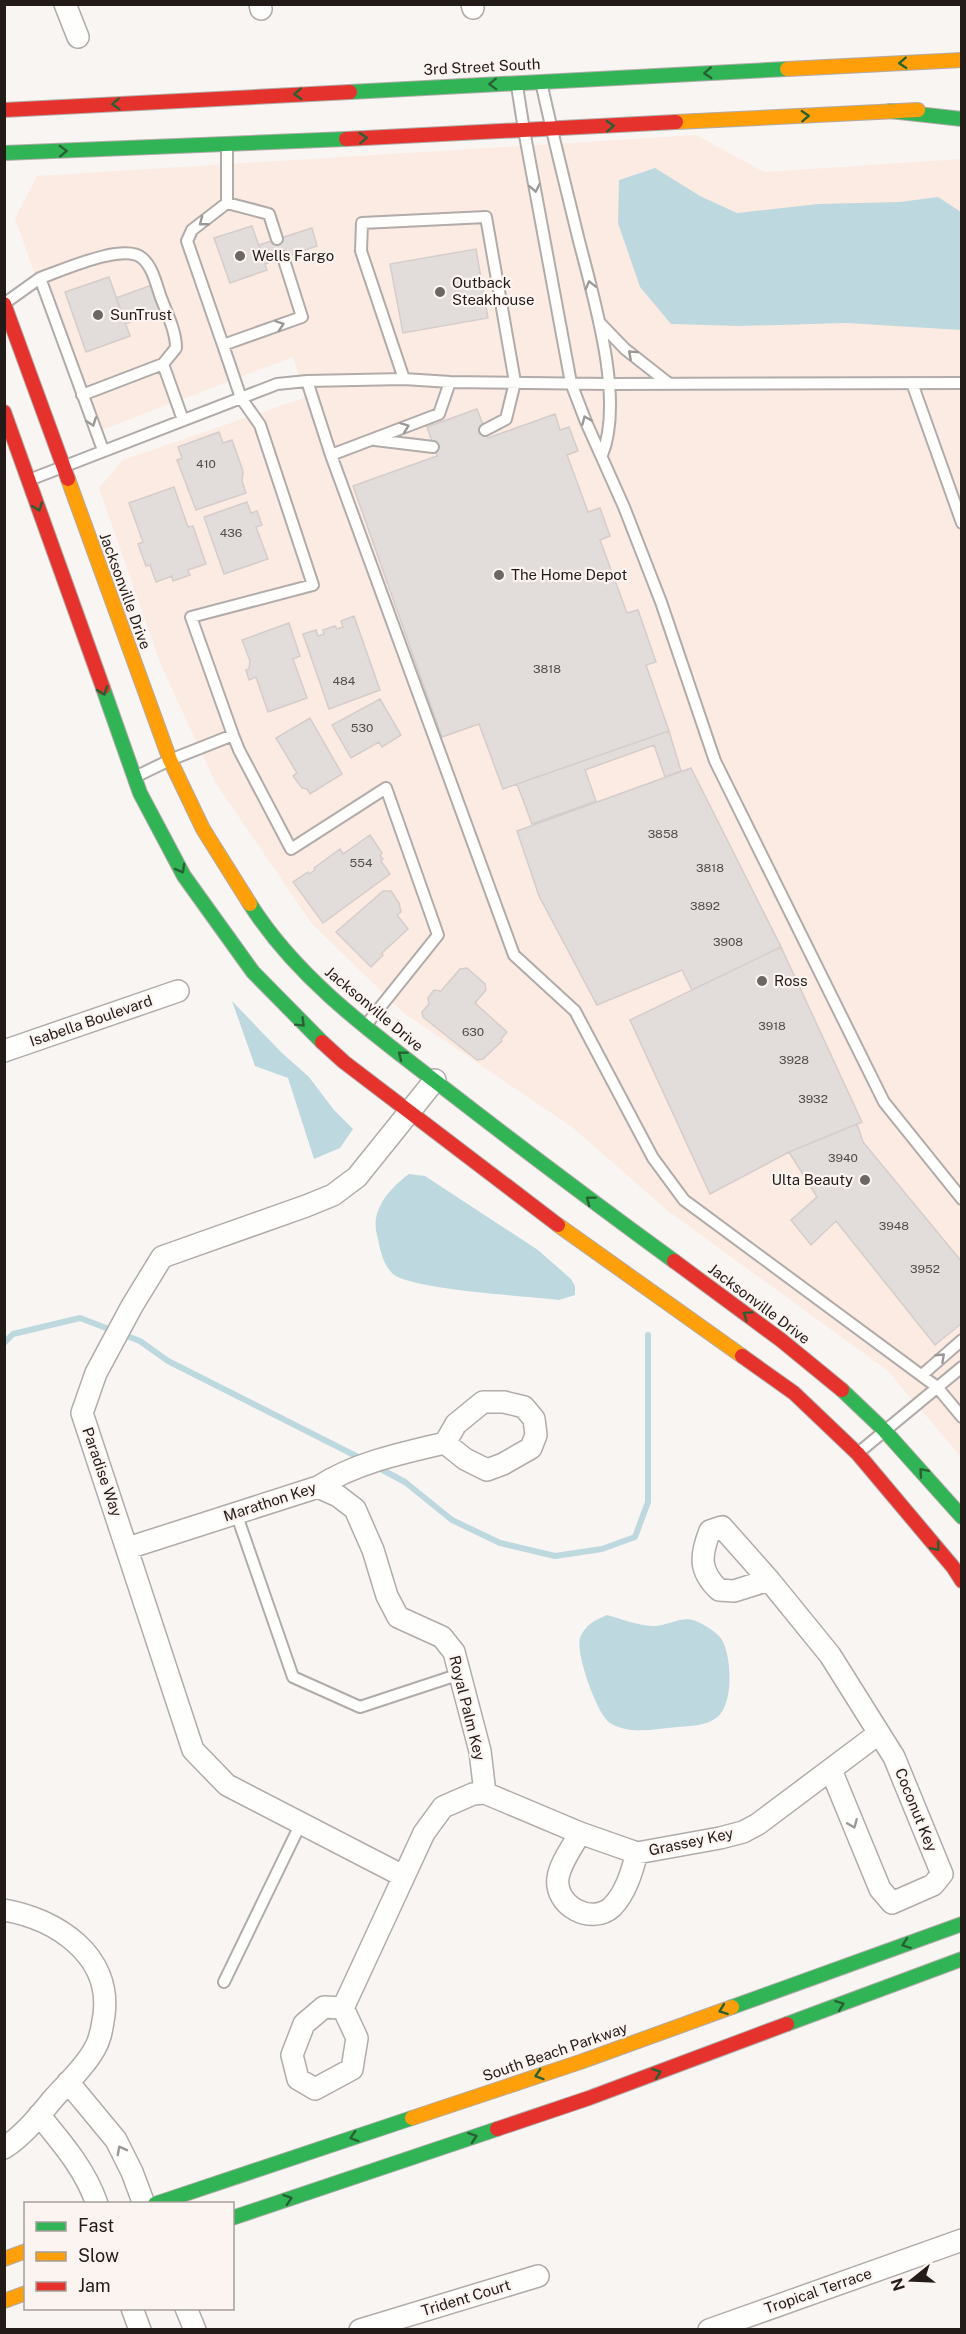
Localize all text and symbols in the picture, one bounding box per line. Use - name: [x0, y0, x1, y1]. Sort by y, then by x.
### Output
- street label: 3rd Street South: [423, 55, 541, 78]
- one-way arrow: [899, 57, 908, 70]
- one-way arrow: [704, 66, 713, 79]
- one-way arrow: [488, 77, 497, 90]
- one-way arrow: [293, 87, 302, 100]
- one-way arrow: [111, 97, 120, 110]
- one-way arrow: [800, 109, 809, 122]
- one-way arrow: [606, 120, 615, 133]
- one-way arrow: [358, 131, 367, 144]
- one-way arrow: [58, 144, 67, 157]
- one-way arrow: [528, 183, 540, 193]
- one-way arrow: [199, 215, 210, 226]
- place label: Wells Fargo: [252, 247, 334, 264]
- marker: Wells Fargo: [233, 249, 247, 263]
- place label: Outback Steakhouse: [452, 274, 534, 308]
- one-way arrow: [584, 280, 597, 290]
- marker: Outback Steakhouse: [433, 285, 447, 299]
- place label: SunTrust: [110, 306, 172, 323]
- marker: SunTrust: [91, 308, 105, 322]
- one-way arrow: [274, 320, 284, 332]
- one-way arrow: [628, 350, 638, 361]
- one-way arrow: [581, 415, 593, 426]
- one-way arrow: [85, 416, 98, 427]
- one-way arrow: [399, 421, 410, 434]
- house number: 410: [196, 457, 216, 471]
- one-way arrow: [30, 501, 43, 512]
- house number: 436: [220, 526, 242, 540]
- street label: Jacksonville Drive: [96, 530, 154, 651]
- place label: The Home Depot: [511, 566, 627, 583]
- marker: The Home Depot: [492, 568, 506, 582]
- house number: 3818: [533, 662, 561, 676]
- house number: 484: [333, 674, 356, 688]
- one-way arrow: [96, 685, 109, 696]
- house number: 530: [351, 721, 373, 735]
- house number: 3858: [648, 827, 679, 841]
- house number: 554: [350, 856, 373, 870]
- house number: 3818: [696, 861, 724, 875]
- one-way arrow: [174, 863, 185, 873]
- house number: 3892: [690, 899, 720, 913]
- house number: 3908: [713, 935, 743, 949]
- street label: Jacksonville Drive: [322, 963, 427, 1055]
- place label: Ross: [774, 972, 807, 989]
- marker: Ross: [755, 974, 769, 988]
- street label: Isabella Boulevard: [27, 992, 154, 1049]
- one-way arrow: [293, 1015, 304, 1026]
- house number: 3918: [758, 1019, 786, 1033]
- house number: 630: [462, 1025, 484, 1039]
- one-way arrow: [398, 1051, 409, 1062]
- house number: 3928: [779, 1053, 809, 1067]
- house number: 3932: [798, 1092, 828, 1106]
- house number: 3940: [828, 1151, 858, 1165]
- place label: Ulta Beauty: [771, 1171, 853, 1188]
- marker: Ulta Beauty: [858, 1173, 872, 1187]
- one-way arrow: [585, 1196, 596, 1207]
- house number: 3948: [879, 1219, 909, 1233]
- street label: Jacksonville Drive: [705, 1260, 813, 1347]
- house number: 3952: [910, 1262, 940, 1276]
- one-way arrow: [742, 1311, 753, 1322]
- one-way arrow: [935, 1353, 945, 1364]
- street label: Paradise Way: [79, 1425, 126, 1519]
- one-way arrow: [920, 1468, 931, 1479]
- street label: Marathon Key: [221, 1479, 318, 1525]
- one-way arrow: [929, 1540, 940, 1551]
- street label: Royal Palm Key: [446, 1654, 489, 1762]
- street label: Coconut Key: [892, 1766, 941, 1854]
- one-way arrow: [846, 1818, 858, 1829]
- street label: Grassey Key: [647, 1824, 735, 1859]
- one-way arrow: [902, 1937, 913, 1949]
- one-way arrow: [834, 1999, 845, 2012]
- one-way arrow: [718, 2003, 729, 2016]
- street label: South Beach Parkway: [480, 2019, 630, 2084]
- one-way arrow: [534, 2068, 545, 2081]
- one-way arrow: [651, 2068, 662, 2080]
- one-way arrow: [349, 2130, 360, 2143]
- one-way arrow: [467, 2132, 478, 2144]
- one-way arrow: [117, 2146, 128, 2156]
- one-way arrow: [282, 2194, 293, 2206]
- legend: [24, 2202, 234, 2310]
- text: Fast: [78, 2215, 114, 2236]
- text: Slow: [78, 2245, 119, 2266]
- north arrow: [882, 2250, 942, 2310]
- street label: Tropical Terrace: [762, 2264, 874, 2317]
- text: Jam: [78, 2275, 111, 2296]
- street label: Trident Court: [419, 2276, 513, 2319]
- text: N: [887, 2276, 909, 2293]

